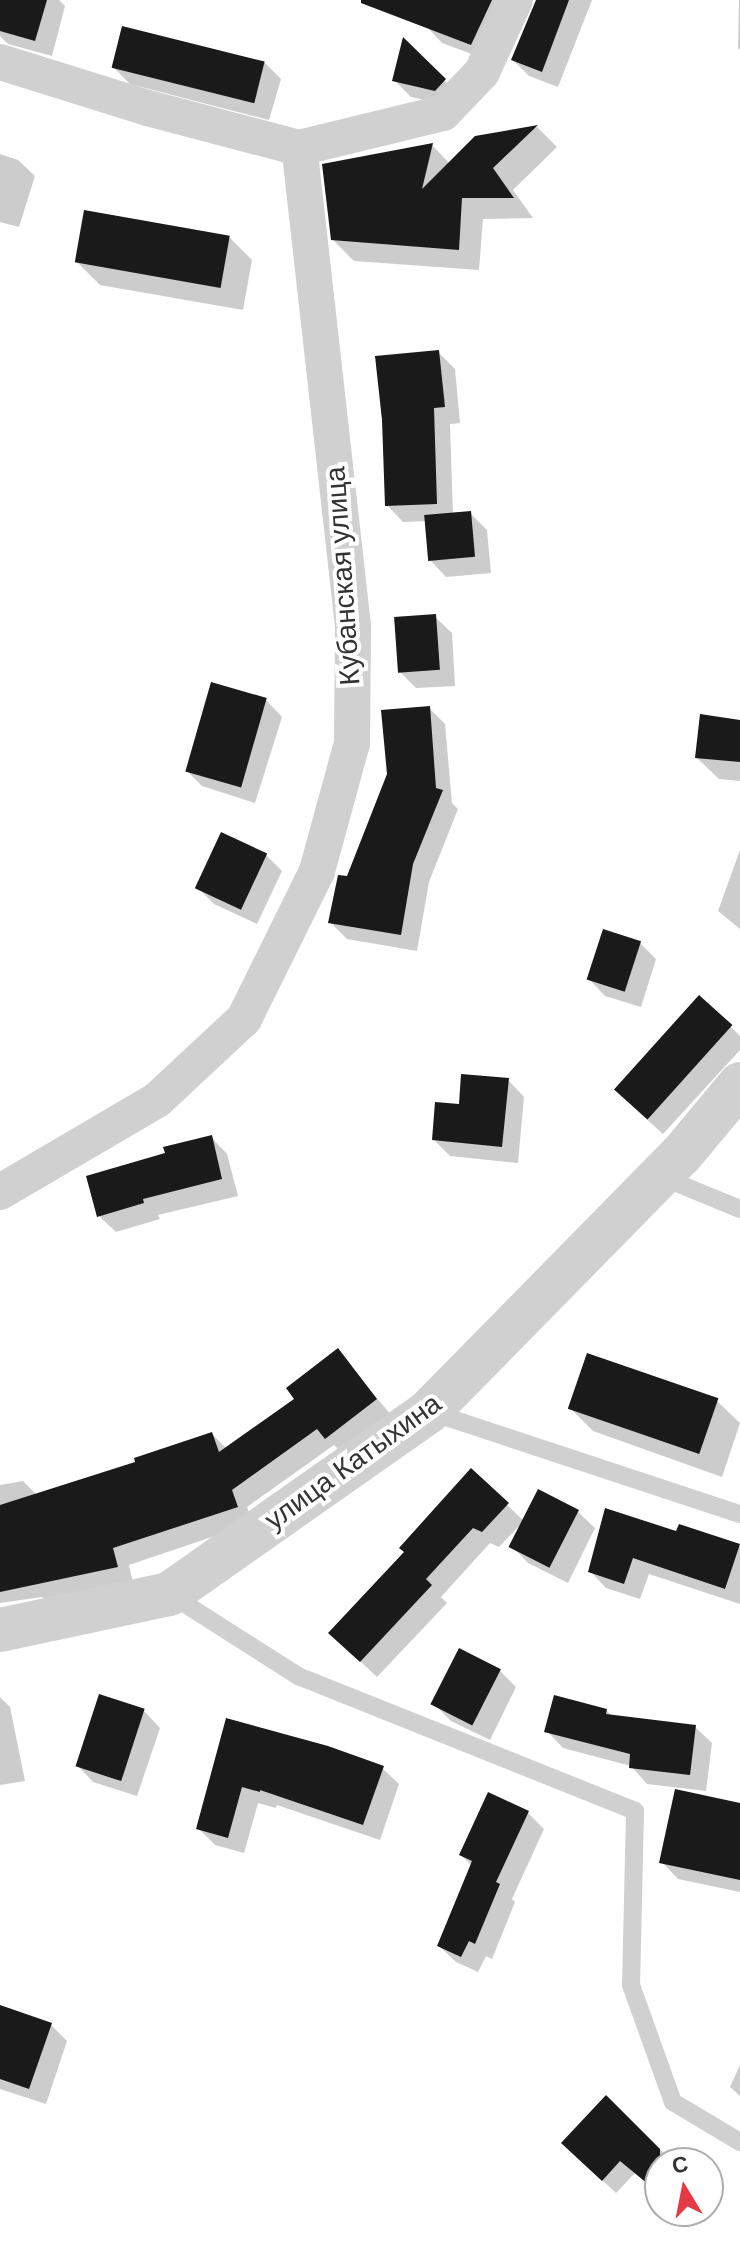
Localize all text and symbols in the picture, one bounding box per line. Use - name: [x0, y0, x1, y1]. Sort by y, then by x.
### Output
- street label: Кубанская улица: [319, 465, 367, 687]
- street label: улица Катыхина: [258, 1387, 448, 1537]
- north arrow: [644, 2147, 724, 2227]
- text: С: [670, 2151, 690, 2179]

